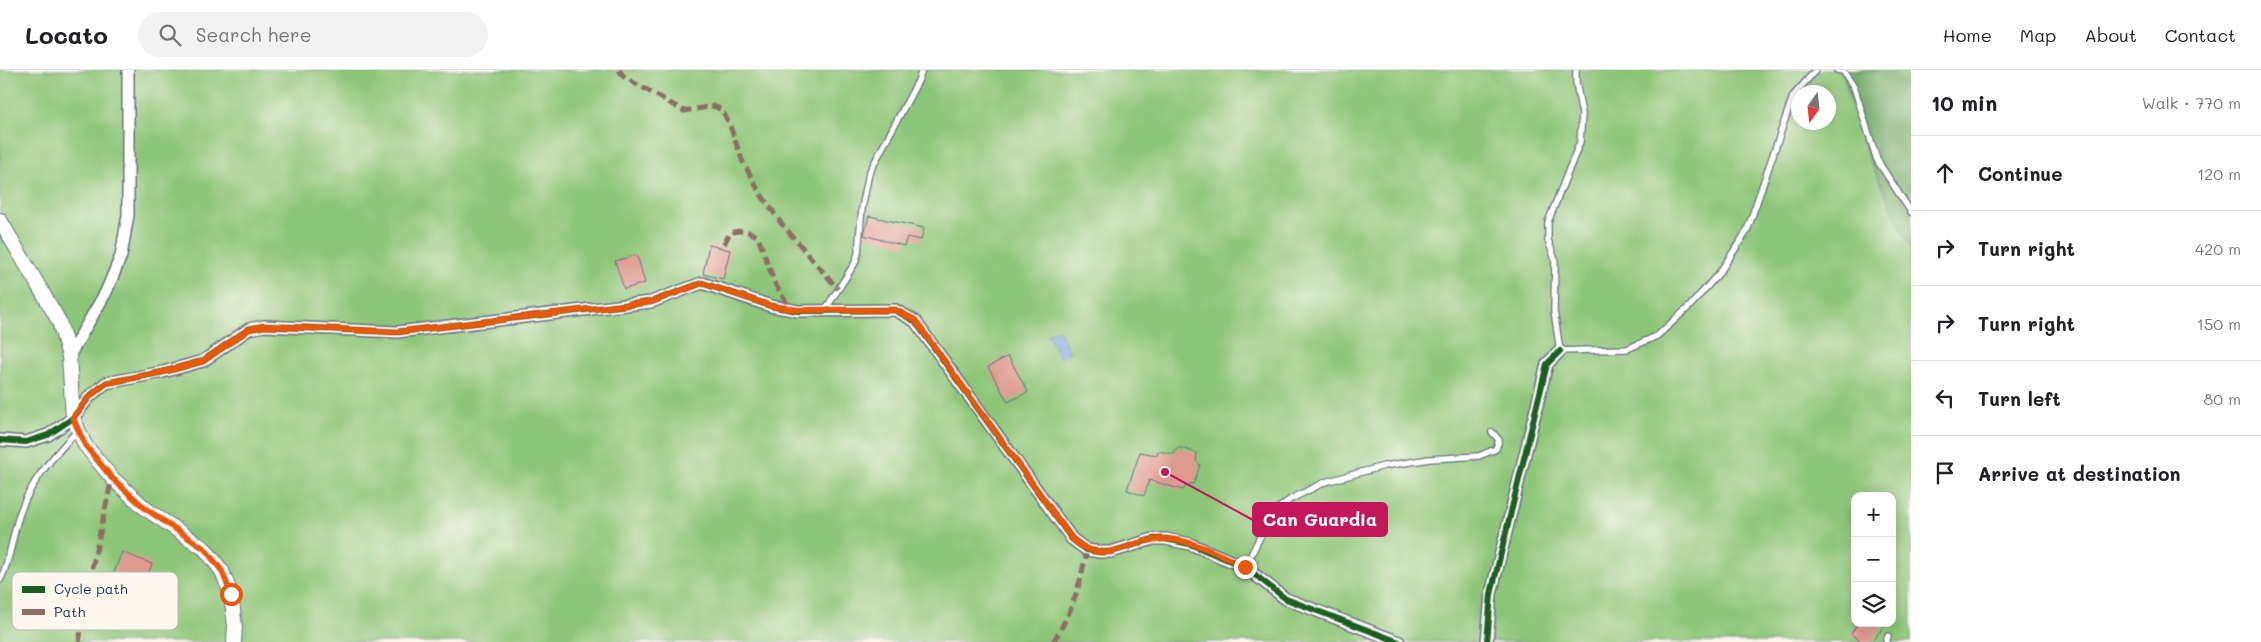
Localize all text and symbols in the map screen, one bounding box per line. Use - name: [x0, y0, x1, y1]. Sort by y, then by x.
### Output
- search box: [138, 12, 488, 57]
- text: Locato: [25, 19, 108, 50]
- icon: search: [156, 21, 184, 49]
- text: Search here: [196, 22, 311, 47]
- text: Home: [1943, 23, 1992, 47]
- text: Map: [2020, 23, 2056, 47]
- text: About: [2084, 23, 2137, 47]
- text: Contact: [2165, 23, 2236, 47]
- north arrow: [1791, 85, 1836, 130]
- text: 10 min: [1931, 89, 1997, 116]
- text: Walk · 770 m: [2142, 92, 2241, 113]
- icon: ahead: [1931, 159, 1959, 187]
- text: Continue: [1978, 161, 2063, 186]
- text: 120 m: [2197, 163, 2241, 184]
- icon: right: [1931, 234, 1959, 262]
- text: Turn right: [1978, 236, 2075, 261]
- text: 420 m: [2195, 238, 2241, 259]
- icon: right: [1931, 309, 1959, 337]
- text: Turn right: [1978, 311, 2075, 336]
- text: 150 m: [2197, 313, 2241, 334]
- icon: left: [1931, 384, 1959, 412]
- text: Turn left: [1978, 386, 2061, 411]
- text: 80 m: [2204, 388, 2241, 409]
- icon: arrive: [1931, 459, 1959, 487]
- text: Arrive at destination: [1978, 461, 2181, 486]
- map controls: [1851, 492, 1896, 627]
- button: +: [1851, 492, 1896, 537]
- callout: Can Guardia: [1253, 503, 1387, 536]
- text: Can Guardia: [1263, 507, 1377, 531]
- button: −: [1851, 537, 1896, 582]
- route end: [1234, 556, 1257, 579]
- legend: [12, 572, 178, 630]
- text: Cycle path: [54, 579, 128, 598]
- button: layers: [1851, 582, 1896, 627]
- route start: [220, 583, 243, 606]
- text: Path: [54, 602, 85, 621]

